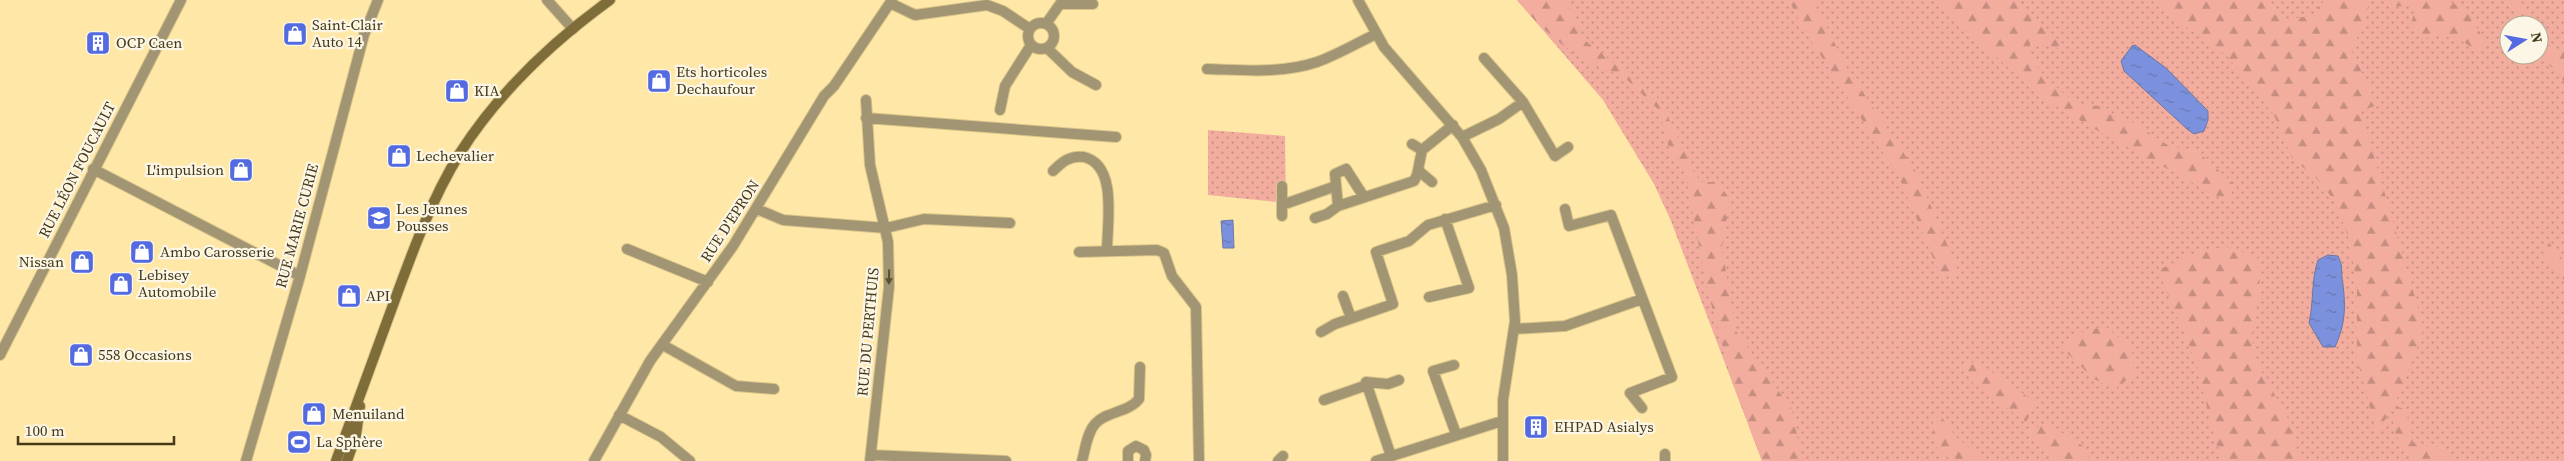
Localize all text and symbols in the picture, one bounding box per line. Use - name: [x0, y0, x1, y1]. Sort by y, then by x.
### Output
- place label: Saint-Clair Auto 14: [312, 14, 383, 52]
- north arrow: [2499, 15, 2549, 65]
- shop icon: Saint-Clair Auto 14: [282, 21, 308, 47]
- building icon: OCP Caen: [85, 30, 111, 56]
- text: N: [2526, 31, 2548, 44]
- place label: OCP Caen: [116, 32, 182, 53]
- place label: Ets horticoles Dechaufour: [676, 61, 767, 99]
- shop icon: Ets horticoles Dechaufour: [646, 68, 672, 94]
- shop icon: KIA: [444, 78, 470, 104]
- place label: KIA: [474, 80, 500, 101]
- street label: RUE LÉON FOUCAULT: [33, 98, 120, 241]
- shop icon: Lechevalier: [386, 143, 412, 169]
- place label: Lechevalier: [416, 145, 495, 166]
- shop icon: L'impulsion: [228, 157, 254, 183]
- place label: L'impulsion: [146, 159, 224, 180]
- street label: RUE MARIE CURIE: [270, 161, 323, 290]
- street label: RUE D'EPRON: [695, 175, 764, 266]
- place label: Les Jeunes Pousses: [396, 198, 468, 236]
- school or university icon: Les Jeunes Pousses: [366, 205, 392, 231]
- shop icon: Ambo Carosserie: [129, 239, 155, 265]
- place label: Ambo Carosserie: [160, 241, 275, 262]
- shop icon: Nissan: [69, 249, 95, 275]
- place label: Nissan: [19, 251, 64, 272]
- place label: Lebisey Automobile: [138, 264, 217, 302]
- street label: RUE DU PERTHUIS: [851, 266, 884, 397]
- one-way arrow: [885, 269, 893, 285]
- shop icon: Lebisey Automobile: [108, 271, 134, 297]
- shop icon: API: [336, 283, 362, 309]
- place label: API: [366, 285, 390, 306]
- shop icon: 558 Occasions: [68, 342, 94, 368]
- place label: 558 Occasions: [98, 344, 192, 365]
- shop icon: Menuiland: [301, 401, 327, 427]
- place label: Menuiland: [332, 403, 405, 424]
- scale bar: [18, 414, 174, 446]
- building icon: EHPAD Asialys: [1523, 414, 1549, 440]
- place label: EHPAD Asialys: [1554, 416, 1654, 437]
- text: 100 m: [25, 420, 65, 441]
- sports icon: La Sphère: [286, 429, 312, 455]
- place label: La Sphère: [316, 431, 383, 452]

